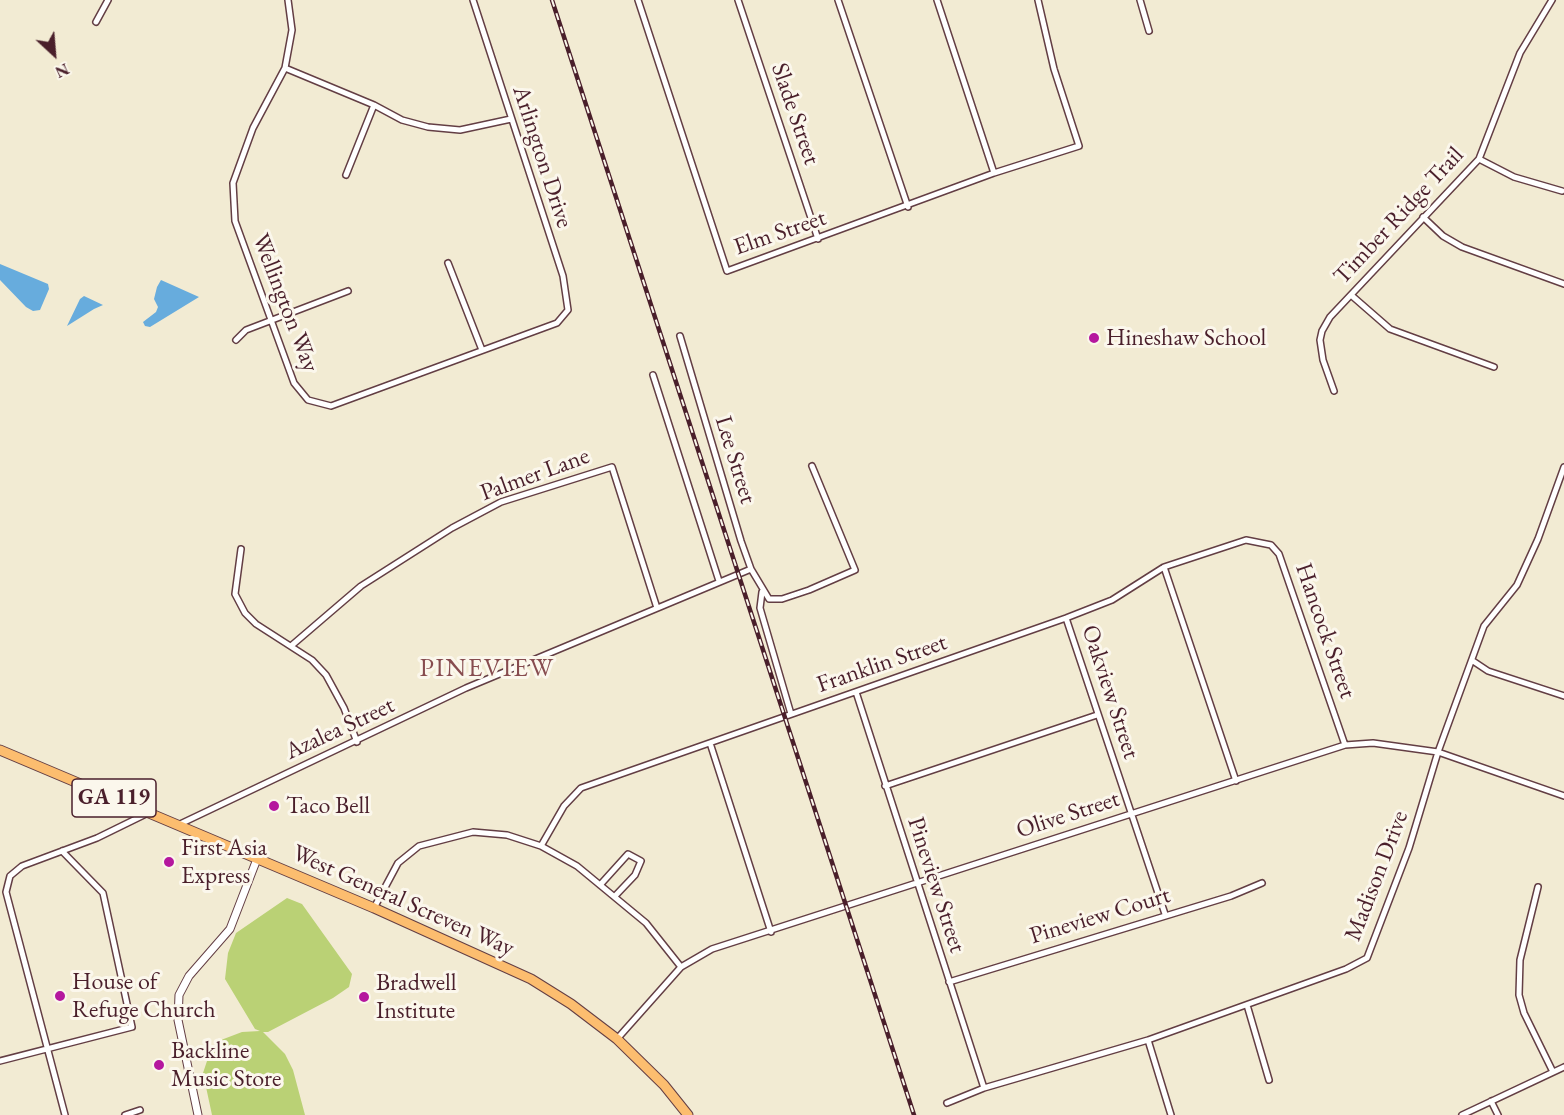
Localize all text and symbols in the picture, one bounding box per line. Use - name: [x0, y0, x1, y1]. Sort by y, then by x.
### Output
- north arrow: [24, 24, 84, 84]
- text: N: [52, 58, 73, 83]
- street label: Slade Street: [764, 59, 826, 169]
- street label: Arlington Drive: [506, 82, 578, 232]
- street label: Timber Ridge Trail: [1328, 141, 1470, 291]
- street label: Elm Street: [730, 204, 830, 262]
- street label: Wellington Way: [245, 230, 325, 376]
- place label: Hineshaw School: [1106, 324, 1266, 352]
- marker: Hineshaw School: [1087, 331, 1101, 345]
- street label: Lee Street: [708, 413, 762, 507]
- street label: Palmer Lane: [477, 442, 593, 508]
- street label: Hancock Street: [1288, 559, 1362, 703]
- street label: Oakview Street: [1075, 622, 1145, 762]
- street label: Franklin Street: [813, 628, 951, 700]
- district label: PINEVIEW: [419, 653, 555, 685]
- street label: Azalea Street: [281, 691, 399, 767]
- road number: GA 119: [72, 779, 156, 817]
- street label: Olive Street: [1013, 785, 1123, 845]
- place label: Taco Bell: [286, 792, 370, 820]
- marker: Taco Bell: [267, 799, 281, 813]
- street label: Madison Drive: [1339, 807, 1415, 945]
- street label: Pineview Street: [901, 814, 971, 956]
- place label: First Asia Express: [181, 834, 267, 890]
- street label: West General Screven Way: [287, 839, 519, 963]
- marker: First Asia Express: [162, 855, 176, 869]
- street label: Pineview Court: [1026, 881, 1174, 951]
- place label: House of Refuge Church: [72, 968, 216, 1024]
- place label: Bradwell Institute: [376, 969, 457, 1025]
- marker: House of Refuge Church: [53, 989, 67, 1003]
- marker: Bradwell Institute: [357, 990, 371, 1004]
- place label: Backline Music Store: [171, 1037, 281, 1093]
- marker: Backline Music Store: [152, 1058, 166, 1072]

